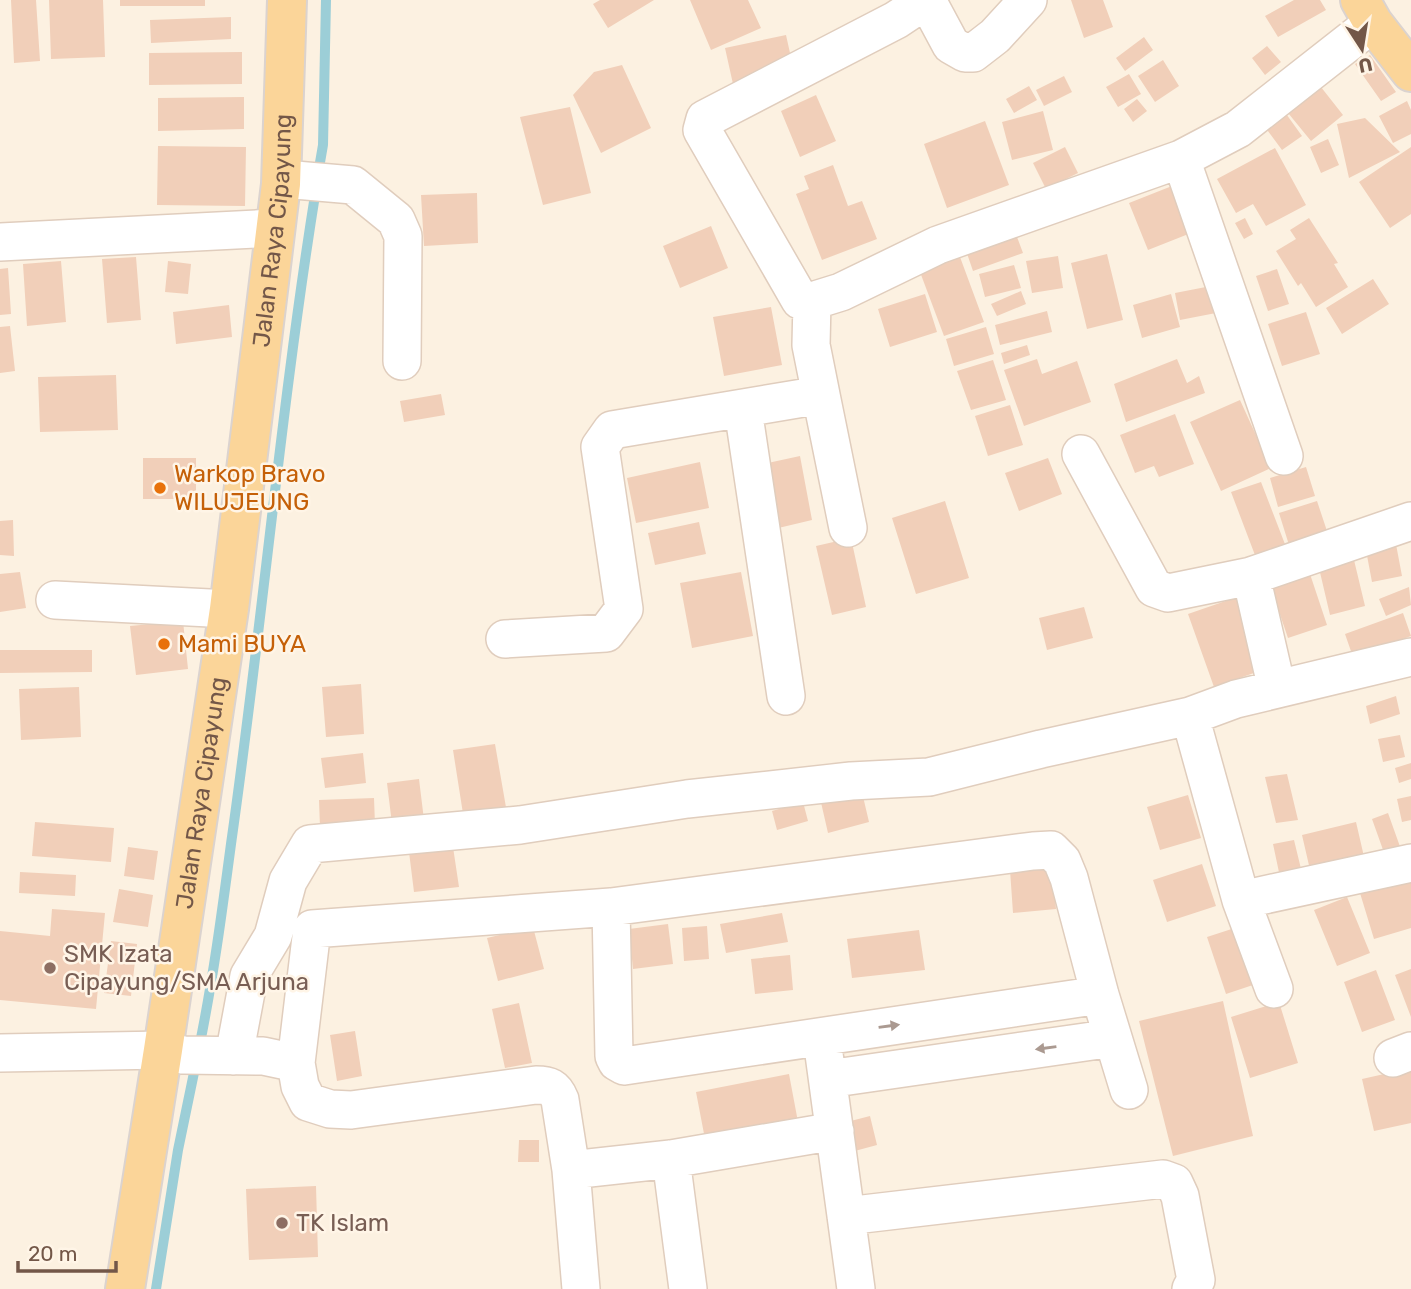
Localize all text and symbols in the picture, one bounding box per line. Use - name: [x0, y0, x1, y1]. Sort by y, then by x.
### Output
- north arrow: [1327, 14, 1397, 84]
- text: U: [1356, 52, 1375, 78]
- street label: Jalan Raya Cipayung: [247, 114, 297, 349]
- place label: Warkop Bravo WILUJEUNG: [174, 460, 325, 516]
- marker: Warkop Bravo WILUJEUNG: [152, 480, 168, 496]
- place label: Mami BUYA: [178, 630, 306, 658]
- marker: Mami BUYA: [156, 636, 172, 652]
- street label: Jalan Raya Cipayung: [170, 675, 233, 911]
- place label: SMK Izata Cipayung/SMA Arjuna: [64, 940, 309, 996]
- marker: SMK Izata Cipayung/SMA Arjuna: [42, 960, 58, 976]
- one-way arrow: [878, 1020, 900, 1031]
- one-way arrow: [1035, 1043, 1057, 1054]
- place label: TK Islam: [296, 1209, 389, 1237]
- marker: TK Islam: [274, 1215, 290, 1231]
- scale bar: [18, 1230, 116, 1274]
- text: 20 m: [28, 1241, 77, 1266]

